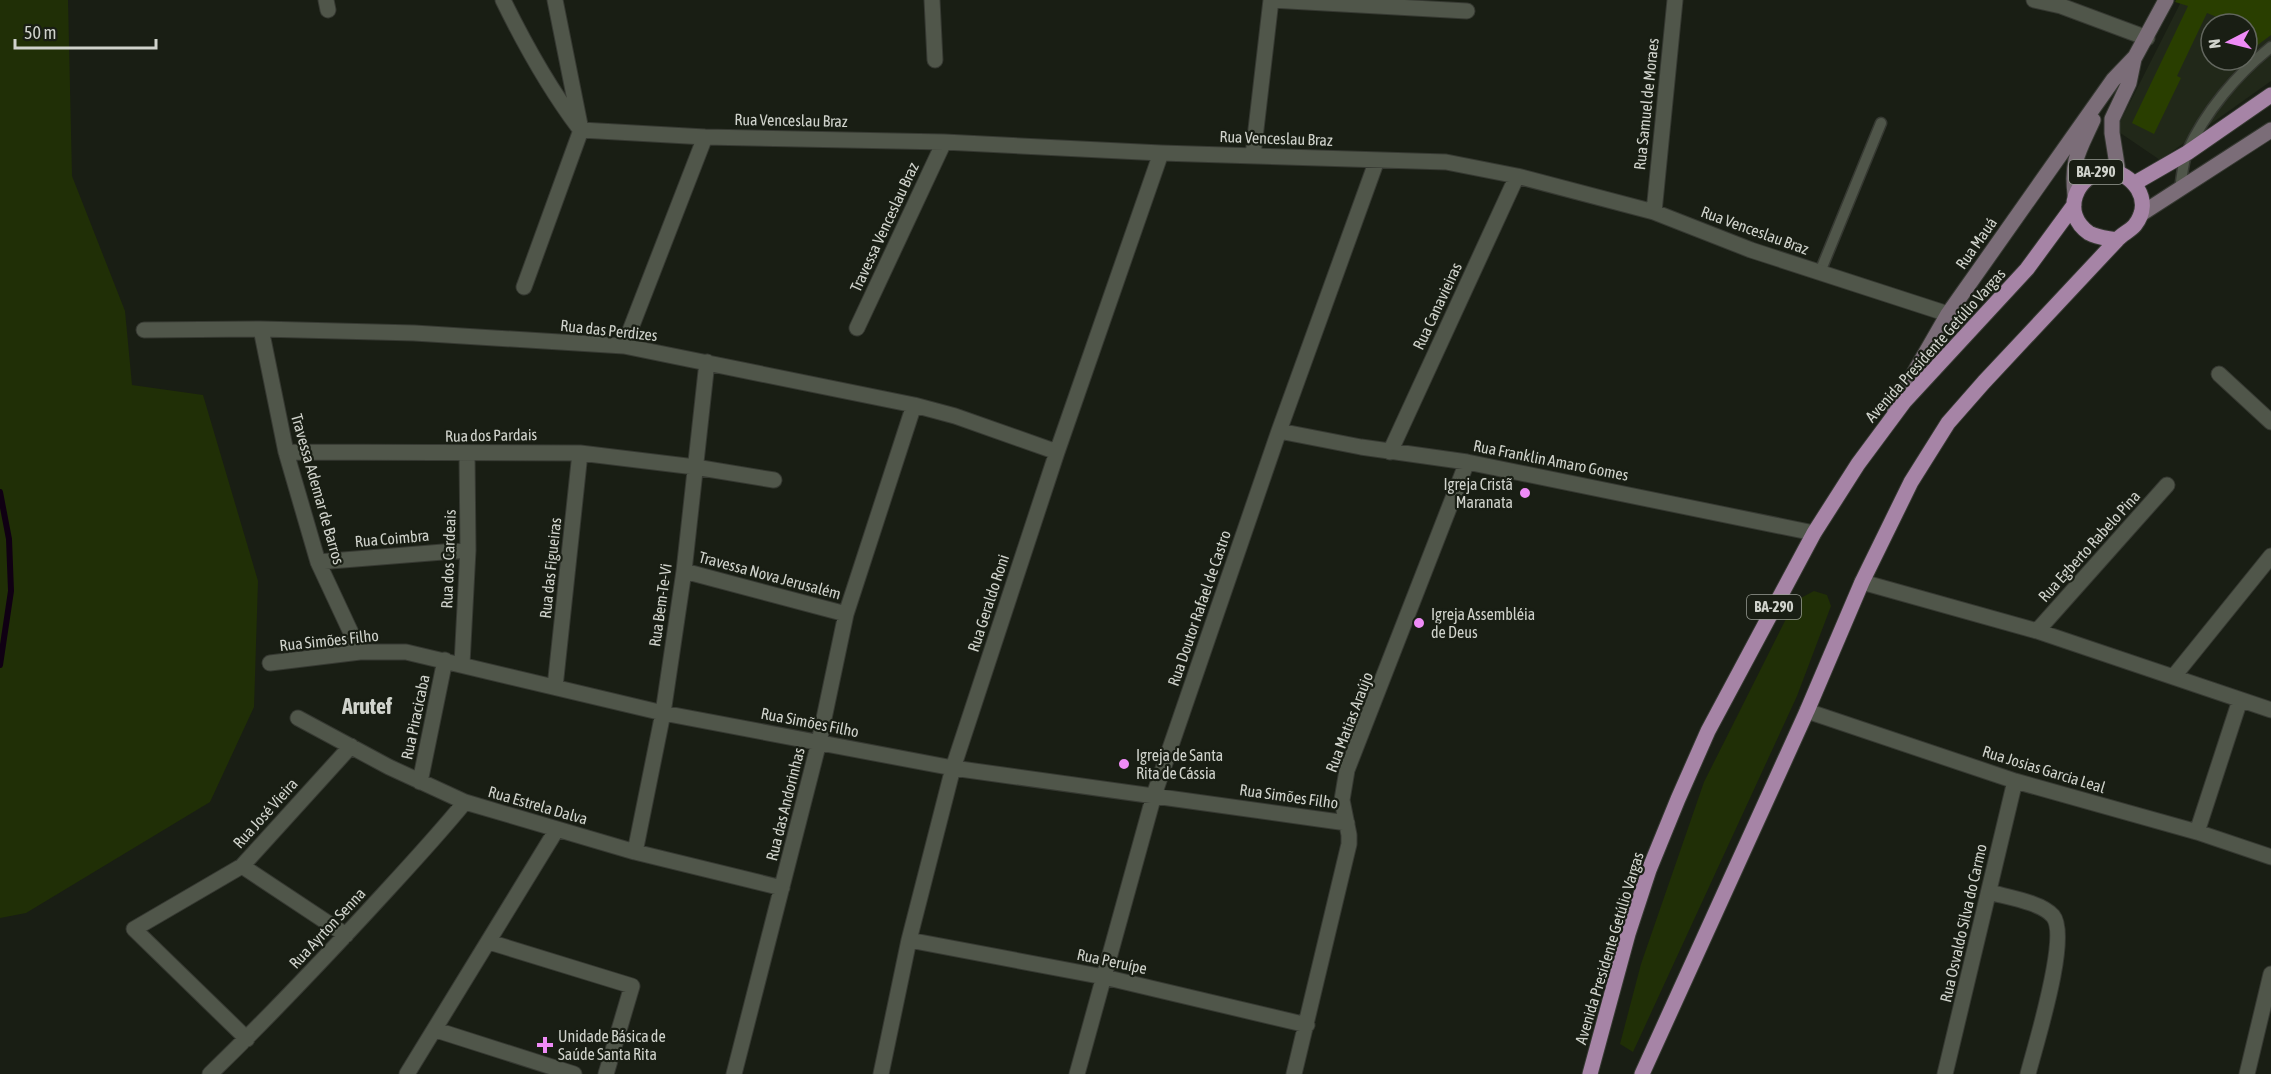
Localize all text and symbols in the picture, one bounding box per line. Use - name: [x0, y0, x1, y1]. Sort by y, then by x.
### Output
- scale bar: [15, 12, 156, 50]
- north arrow: [2199, 12, 2259, 72]
- text: 50 m: [24, 22, 56, 43]
- street label: Rua Samuel de Moraes: [1630, 37, 1662, 171]
- text: N: [2205, 38, 2224, 50]
- street label: Rua Venceslau Braz: [734, 110, 848, 130]
- street label: Rua Venceslau Braz: [1219, 127, 1333, 149]
- street label: Travessa Venceslau Braz: [846, 159, 922, 294]
- road number: BA-290: [2069, 160, 2123, 184]
- street label: Rua Venceslau Braz: [1699, 202, 1812, 258]
- street label: Rua Mauá: [1952, 214, 2000, 272]
- street label: Rua Canavieiras: [1409, 259, 1465, 352]
- street label: Avenida Presidente Getúlio Vargas: [1861, 264, 2010, 426]
- street label: Rua das Perdizes: [559, 316, 659, 344]
- street label: Travessa Ademar de Barros: [288, 412, 348, 567]
- street label: Rua dos Pardais: [445, 425, 538, 445]
- street label: Rua Franklin Amaro Gomes: [1472, 436, 1630, 484]
- place label: Igreja Cristã Maranata: [1443, 475, 1513, 511]
- marker: Igreja Cristã Maranata: [1518, 486, 1532, 500]
- street label: Rua Egberto Rabelo Pina: [2034, 487, 2144, 606]
- street label: Rua dos Cardeais: [437, 509, 459, 609]
- street label: Rua das Figueiras: [536, 516, 565, 619]
- street label: Rua Coimbra: [354, 526, 430, 550]
- street label: Rua Doutor Rafael de Castro: [1164, 528, 1234, 688]
- street label: Travessa Nova Jerusalém: [697, 547, 843, 603]
- street label: Rua Geraldo Roni: [964, 552, 1012, 654]
- street label: Rua Bem-Te-Vi: [645, 562, 675, 648]
- road number: BA-290: [1747, 595, 1801, 619]
- place label: Igreja Assembléia de Deus: [1431, 605, 1535, 641]
- marker: Igreja Assembléia de Deus: [1412, 616, 1426, 630]
- street label: Rua Simões Filho: [279, 626, 379, 654]
- street label: Rua Matias Araújo: [1322, 669, 1377, 775]
- street label: Rua Piracicaba: [397, 673, 433, 761]
- district label: Arutef: [341, 693, 393, 719]
- street label: Rua Simões Filho: [759, 704, 861, 740]
- street label: Rua Josias Garcia Leal: [1980, 742, 2108, 796]
- street label: Rua das Andorinhas: [762, 745, 808, 862]
- place label: Igreja de Santa Rita de Cássia: [1136, 746, 1223, 782]
- marker: Igreja de Santa Rita de Cássia: [1117, 757, 1131, 771]
- street label: Rua José Vieira: [229, 774, 301, 852]
- street label: Rua Simões Filho: [1238, 780, 1340, 812]
- street label: Rua Estrela Dalva: [486, 782, 590, 828]
- street label: Rua Osvaldo Silva do Carmo: [1936, 842, 1990, 1004]
- street label: Avenida Presidente Getúlio Vargas: [1571, 849, 1648, 1047]
- street label: Rua Ayrton Senna: [285, 884, 370, 973]
- street label: Rua Peruípe: [1075, 945, 1149, 978]
- place label: Unidade Básica de Saúde Santa Rita: [558, 1027, 666, 1063]
- marker: Unidade Básica de Saúde Santa Rita: [536, 1036, 554, 1054]

